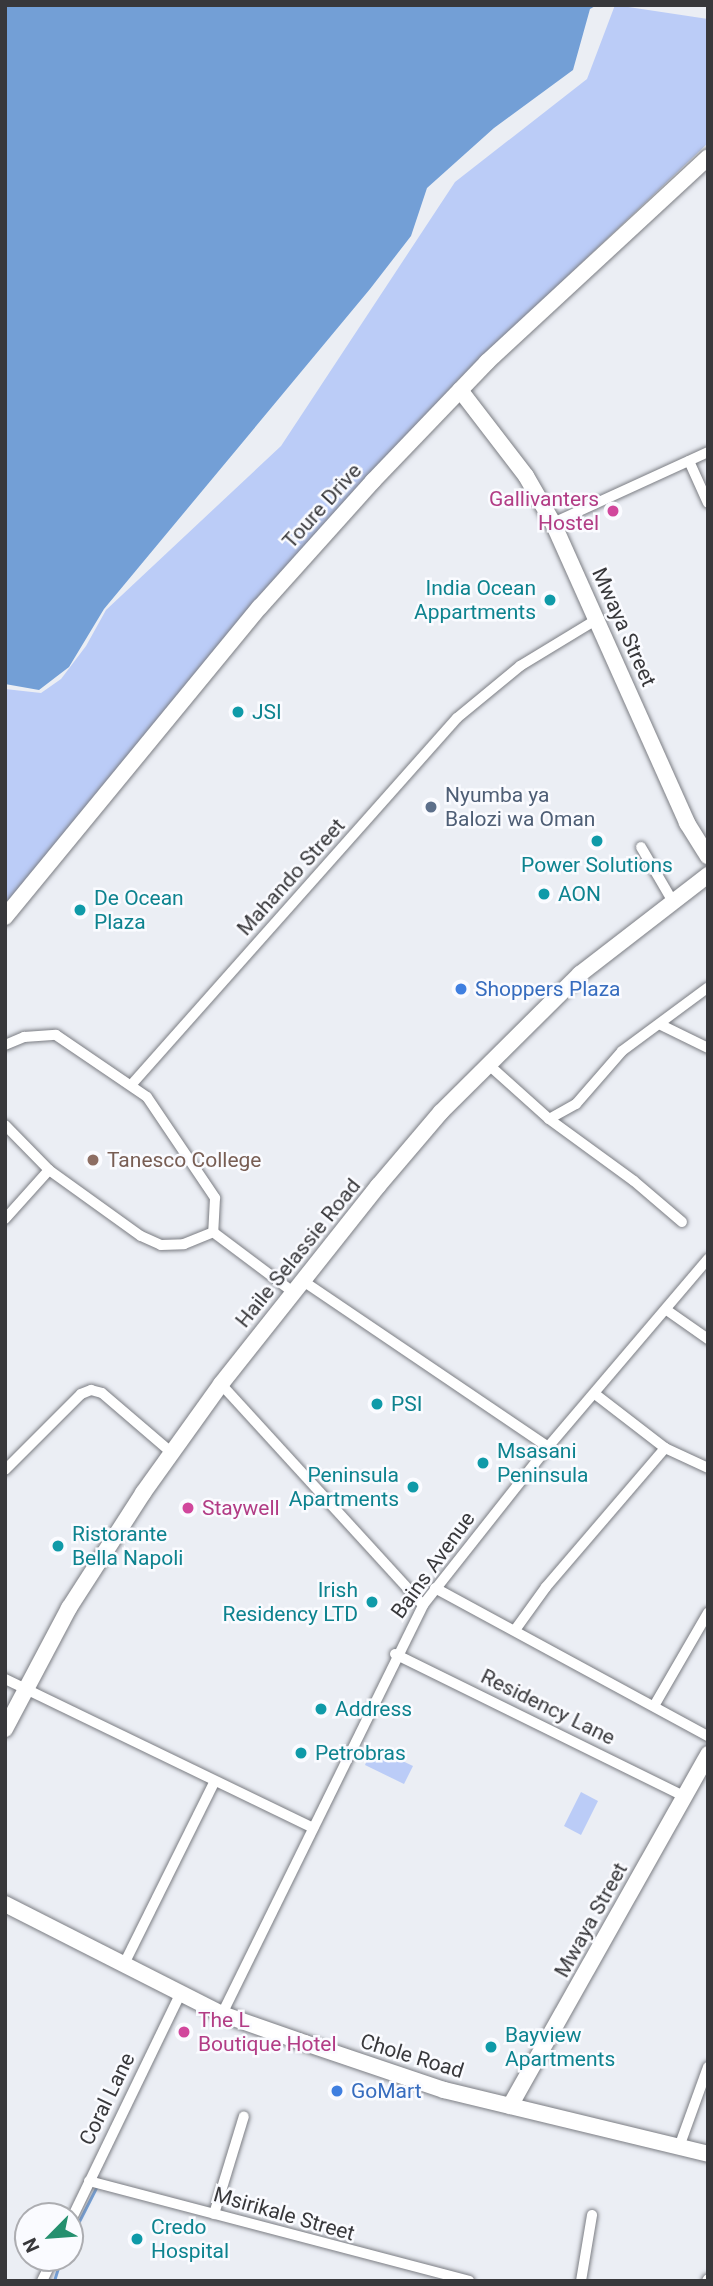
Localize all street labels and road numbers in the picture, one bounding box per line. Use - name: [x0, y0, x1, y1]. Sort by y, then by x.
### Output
- street label: Toure Drive: [277, 458, 367, 554]
- street label: Mwaya Street: [587, 564, 661, 690]
- street label: Mahando Street: [232, 813, 350, 941]
- street label: Haile Selassie Road: [230, 1173, 366, 1333]
- street label: Bains Avenue: [386, 1507, 480, 1623]
- street label: Residency Lane: [477, 1664, 619, 1750]
- street label: Mwaya Street: [549, 1858, 633, 1982]
- street label: Chole Road: [357, 2028, 467, 2084]
- street label: Coral Lane: [74, 2049, 140, 2149]
- street label: Msirikale Street: [211, 2182, 357, 2246]

